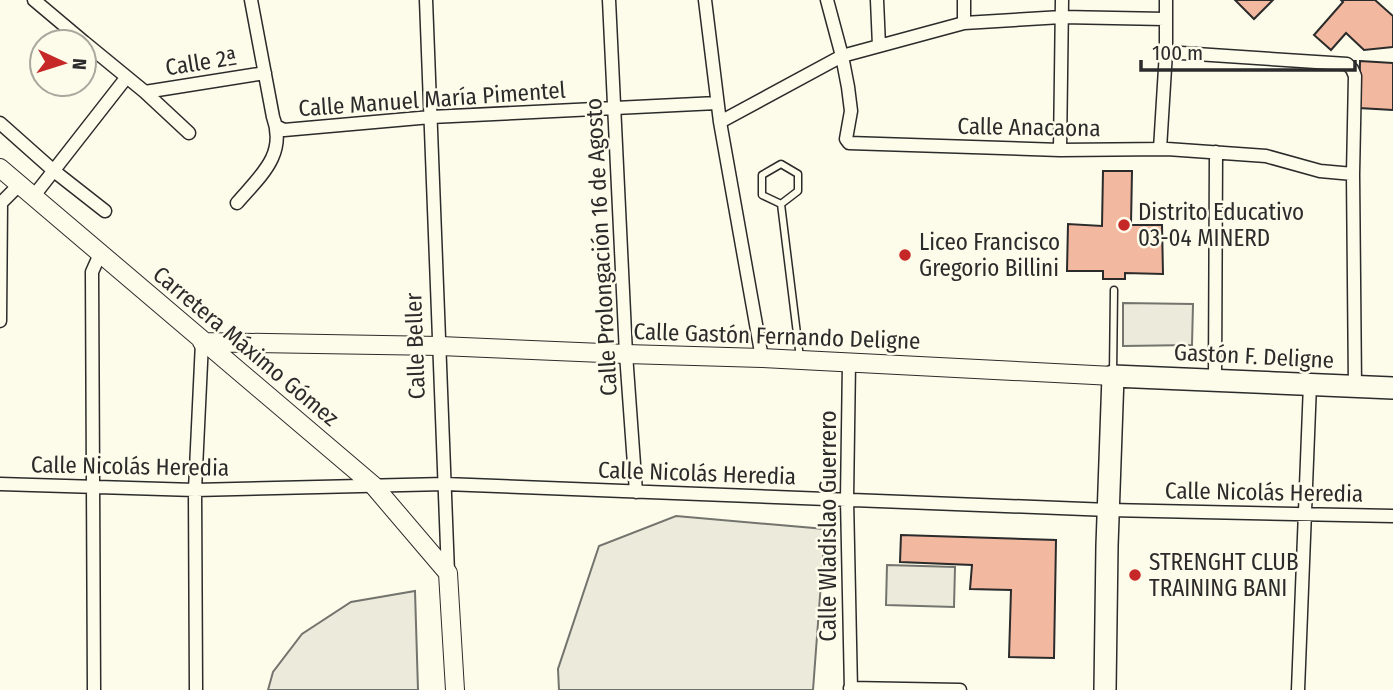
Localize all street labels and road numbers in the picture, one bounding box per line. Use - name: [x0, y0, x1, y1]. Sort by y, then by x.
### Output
- street label: Calle 2ª: [163, 43, 239, 81]
- street label: Calle Manuel María Pimentel: [298, 76, 566, 122]
- street label: Calle Prolongación 16 de Agosto: [579, 97, 623, 397]
- street label: Calle Anacaona: [957, 112, 1101, 142]
- street label: Carretera Máximo Gómez: [147, 260, 345, 432]
- street label: Calle Beller: [399, 292, 431, 400]
- street label: Calle Gastón Fernando Deligne: [633, 317, 921, 355]
- street label: Gastón F. Deligne: [1173, 338, 1335, 374]
- street label: Calle Wladislao Guerrero: [814, 410, 842, 642]
- street label: Calle Nicolás Heredia: [31, 450, 229, 482]
- street label: Calle Nicolás Heredia: [597, 456, 797, 490]
- street label: Calle Nicolás Heredia: [1165, 476, 1363, 508]

